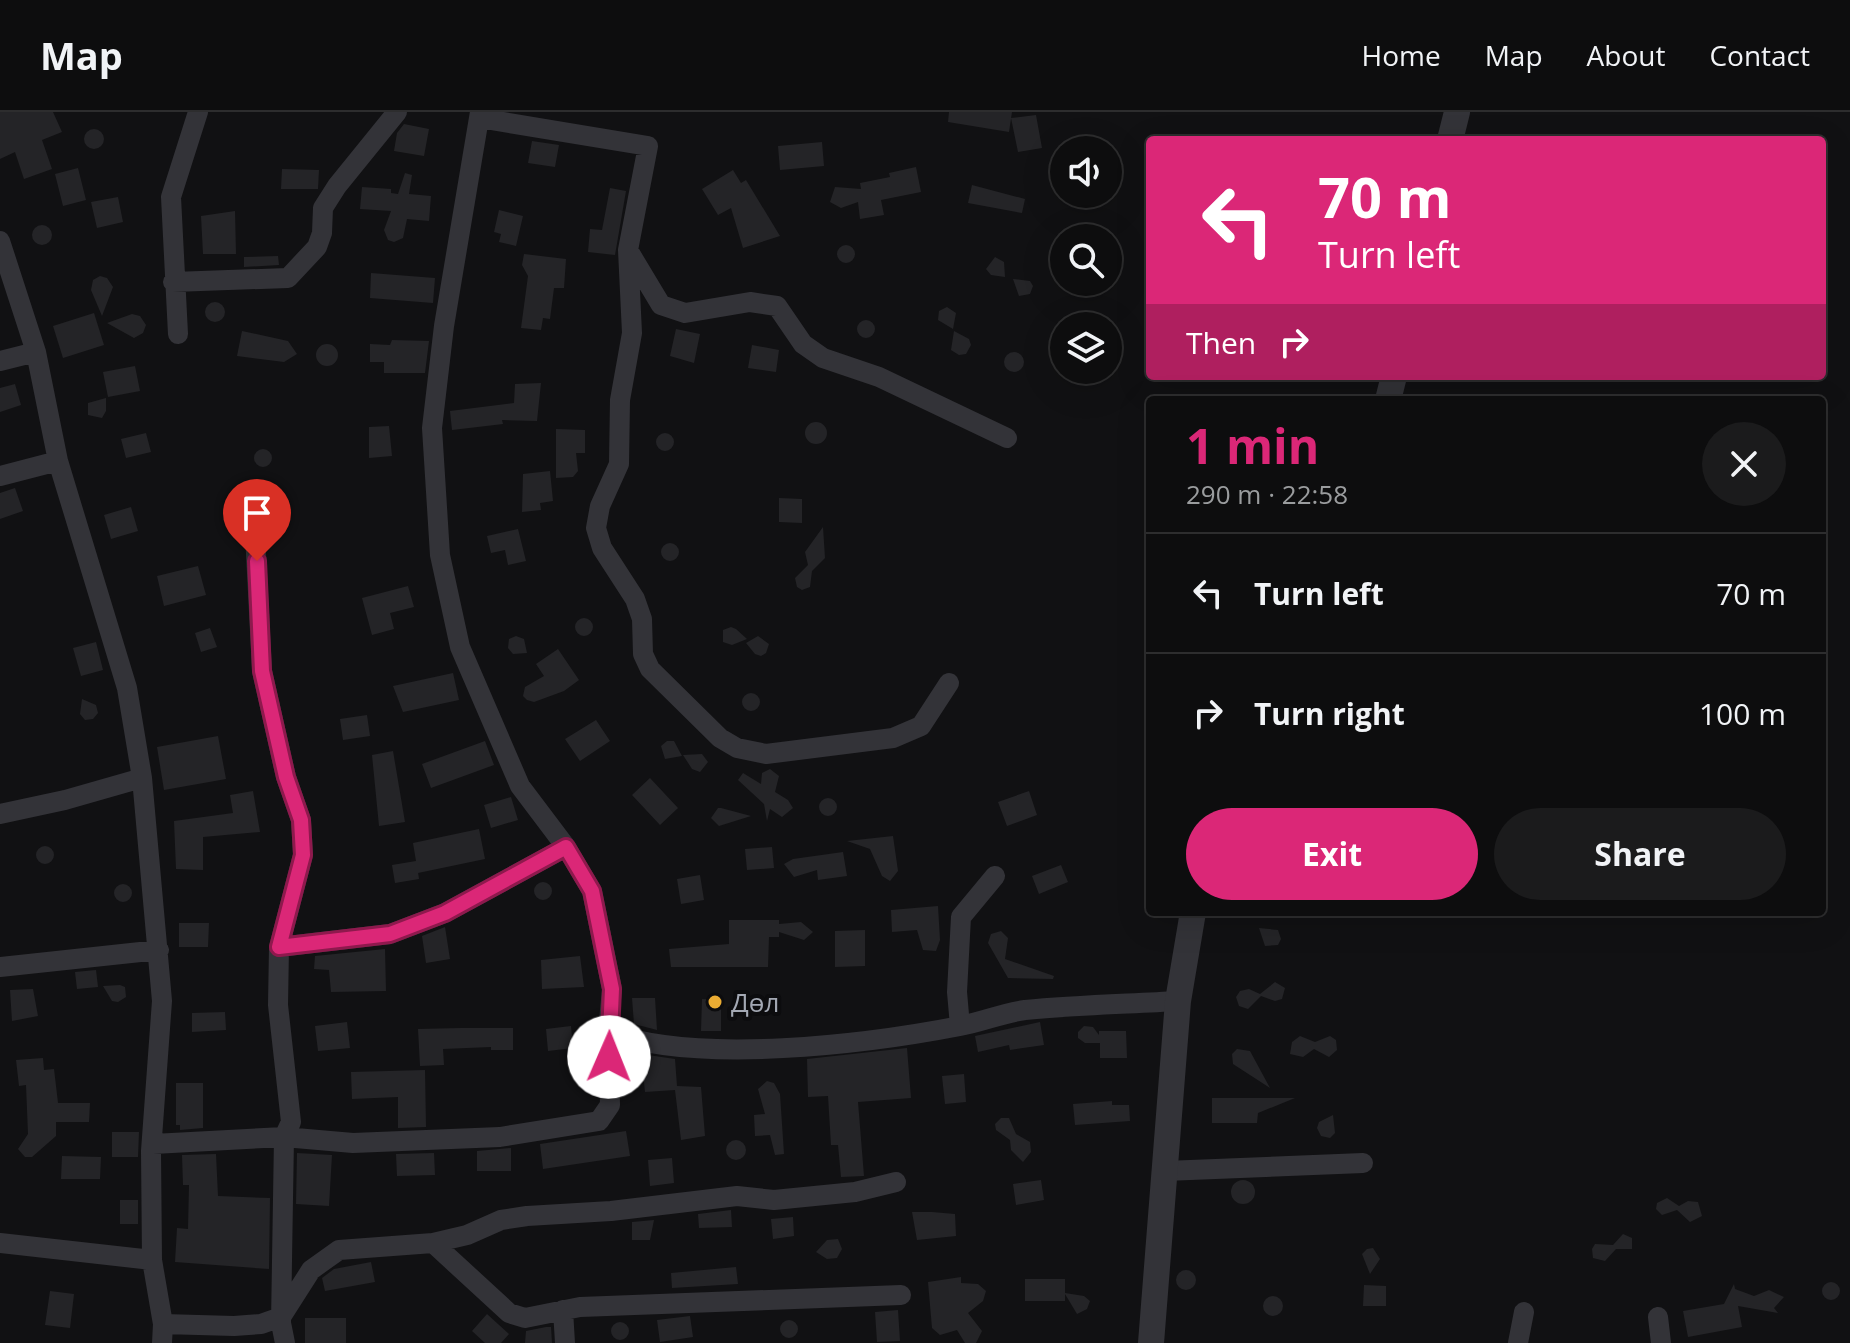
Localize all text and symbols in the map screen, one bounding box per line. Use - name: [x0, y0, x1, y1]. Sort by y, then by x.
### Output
- text: Map: [40, 29, 123, 81]
- text: Home: [1362, 36, 1441, 74]
- text: Map: [1485, 36, 1543, 74]
- text: About: [1587, 36, 1665, 74]
- text: Contact: [1709, 36, 1810, 74]
- map controls: [1050, 136, 1122, 384]
- button: sound: [1050, 136, 1122, 208]
- text: 70 m: [1318, 158, 1452, 234]
- icon: left: [1186, 168, 1290, 272]
- button: search: [1050, 224, 1122, 296]
- text: Turn left: [1318, 230, 1460, 279]
- button: layers: [1050, 312, 1122, 384]
- icon: right: [1272, 320, 1316, 364]
- text: Then: [1186, 322, 1256, 363]
- text: 1 min: [1186, 413, 1319, 478]
- button: close: [1702, 422, 1786, 506]
- text: 290 m · 22:58: [1186, 476, 1348, 512]
- pin: [223, 479, 291, 561]
- icon: arrive: [235, 491, 279, 535]
- icon: left: [1186, 571, 1230, 615]
- text: Turn left: [1254, 573, 1384, 614]
- text: 70 m: [1716, 573, 1786, 614]
- icon: right: [1186, 691, 1230, 735]
- text: Turn right: [1254, 693, 1405, 734]
- text: 100 m: [1699, 693, 1786, 734]
- button: Exit: [1186, 808, 1478, 900]
- button: Share: [1494, 808, 1786, 900]
- place label: Дөл: [731, 984, 779, 1020]
- marker: Дөл: [706, 993, 724, 1011]
- position arrow: [567, 1015, 651, 1099]

